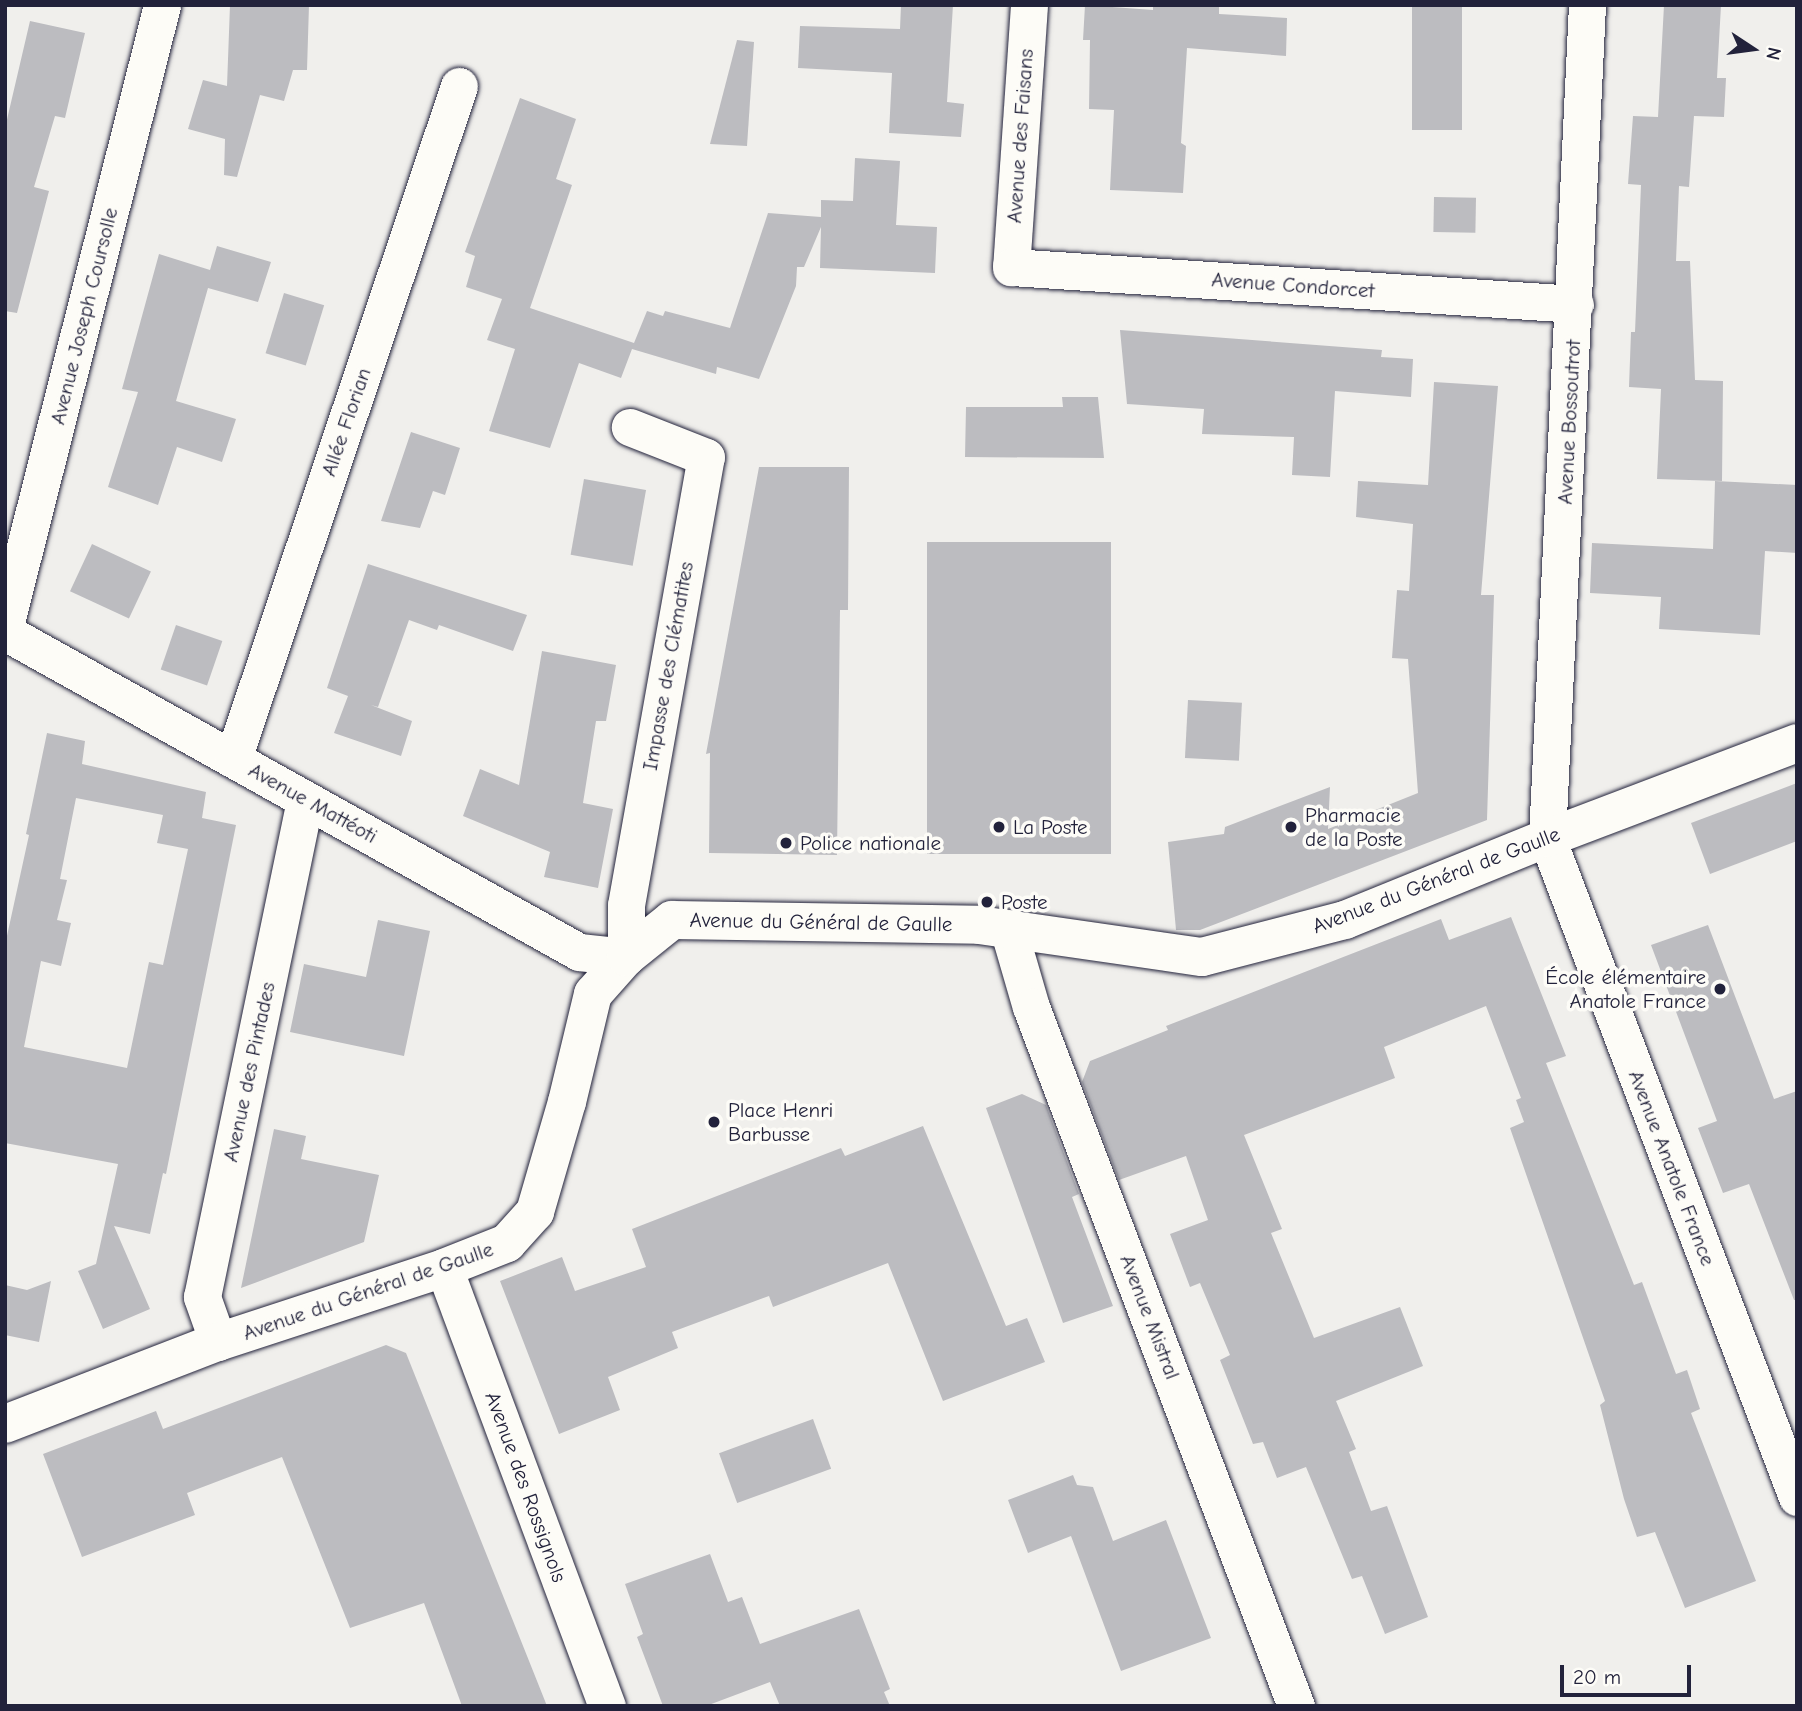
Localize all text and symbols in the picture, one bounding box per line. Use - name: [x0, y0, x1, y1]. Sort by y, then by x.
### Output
- north arrow: [1718, 14, 1788, 84]
- text: N: [1761, 45, 1786, 62]
- street label: Avenue des Faisans: [1001, 48, 1039, 224]
- street label: Avenue Joseph Coursolle: [45, 205, 123, 427]
- street label: Avenue Condorcet: [1211, 267, 1375, 303]
- street label: Avenue Bossoutrot: [1552, 339, 1586, 505]
- street label: Allée Florian: [316, 365, 376, 479]
- street label: Impasse des Clématites: [637, 560, 699, 772]
- street label: Avenue Mattéoti: [244, 757, 382, 849]
- place label: Pharmacie de la Poste: [1305, 802, 1403, 852]
- place label: La Poste: [1013, 814, 1087, 840]
- marker: La Poste: [991, 819, 1007, 835]
- marker: Pharmacie de la Poste: [1283, 819, 1299, 835]
- street label: Avenue du Général de Gaulle: [1309, 821, 1563, 939]
- place label: Police nationale: [800, 830, 941, 856]
- marker: Police nationale: [778, 835, 794, 851]
- place label: Poste: [1001, 889, 1047, 915]
- marker: Poste: [979, 894, 995, 910]
- street label: Avenue du Général de Gaulle: [689, 907, 953, 937]
- place label: École élémentaire Anatole France: [1545, 964, 1706, 1014]
- street label: Avenue des Pintades: [218, 980, 280, 1164]
- marker: École élémentaire Anatole France: [1712, 981, 1728, 997]
- street label: Avenue Anatole France: [1623, 1067, 1721, 1269]
- place label: Place Henri Barbusse: [728, 1097, 833, 1147]
- marker: Place Henri Barbusse: [706, 1114, 722, 1130]
- street label: Avenue du Général de Gaulle: [240, 1236, 496, 1346]
- street label: Avenue Mistral: [1115, 1251, 1185, 1383]
- street label: Avenue des Rossignols: [480, 1388, 572, 1586]
- scale bar: [1564, 1652, 1695, 1696]
- text: 20 m: [1573, 1665, 1621, 1689]

